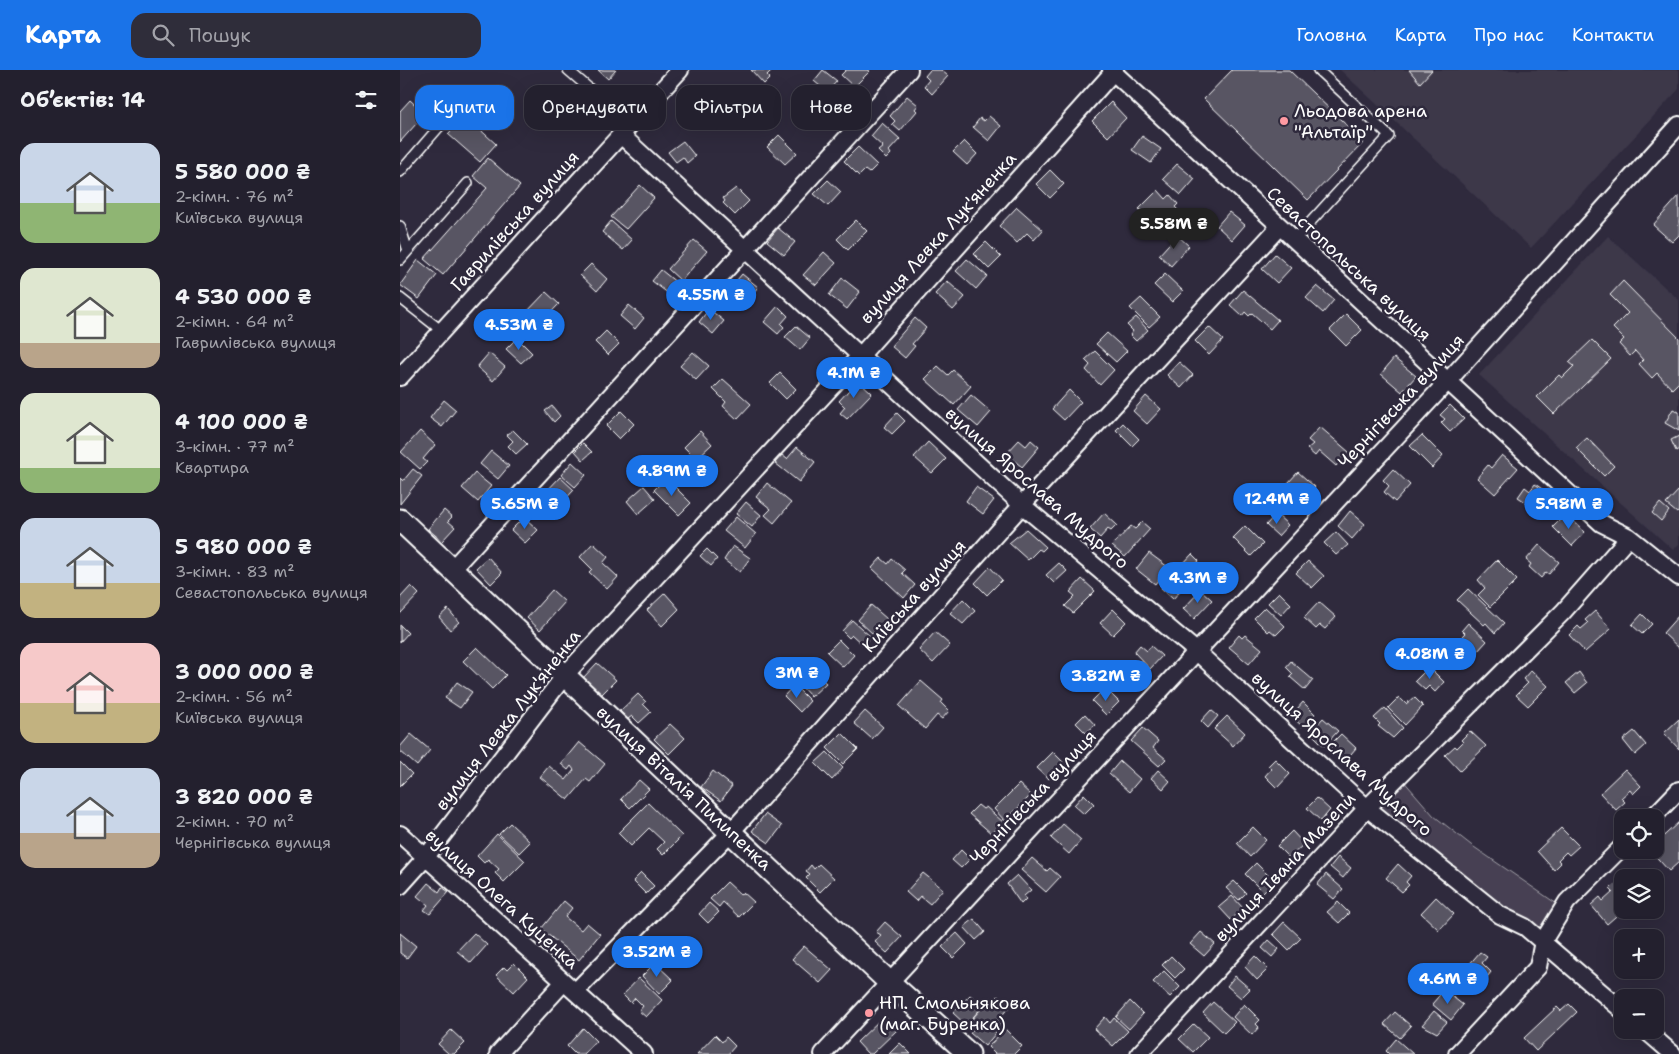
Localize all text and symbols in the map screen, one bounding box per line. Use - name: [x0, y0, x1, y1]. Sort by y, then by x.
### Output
- search box: [131, 13, 481, 58]
- text: Карта: [25, 19, 101, 51]
- icon: search: [149, 21, 177, 49]
- text: Пошук: [189, 23, 251, 48]
- text: Головна: [1296, 23, 1367, 47]
- text: Карта: [1395, 23, 1446, 47]
- text: Про нас: [1474, 23, 1544, 47]
- text: Контакти: [1572, 23, 1654, 47]
- chip: Купити: [415, 85, 514, 130]
- chip: Орендувати: [524, 85, 666, 130]
- chip: Фільтри: [676, 85, 781, 130]
- chip: Нове: [791, 85, 871, 130]
- text: Об’єктів: 14: [20, 86, 145, 114]
- icon: filters: [352, 86, 380, 114]
- place label: Льодова арена "Альтаїр": [1294, 99, 1427, 144]
- marker: Льодова арена "Альтаїр": [1278, 115, 1290, 127]
- street label: Гаврилівська вулиця: [445, 146, 585, 296]
- street label: вулиця Левка Лук'яненка: [854, 147, 1022, 329]
- text: 5 580 000 ₴: [175, 158, 311, 186]
- icon: home: [60, 163, 120, 223]
- street label: Севастопольська вулиця: [1262, 181, 1436, 347]
- text: 2-кімн. · 76 m²: [175, 186, 294, 207]
- text: Київська вулиця: [175, 207, 303, 228]
- pin: 5.58M ₴: [1128, 208, 1220, 250]
- text: 5.58M ₴: [1140, 213, 1208, 234]
- pin: 4.55M ₴: [665, 278, 757, 321]
- text: 4 530 000 ₴: [175, 283, 312, 311]
- text: 4.55M ₴: [677, 284, 745, 305]
- icon: home: [60, 288, 120, 348]
- pin: 4.53M ₴: [473, 308, 565, 351]
- text: 2-кімн. · 64 m²: [175, 311, 294, 332]
- text: 4.53M ₴: [485, 314, 553, 335]
- street label: Чернігівська вулиця: [1332, 329, 1470, 473]
- text: Гаврилівська вулиця: [175, 332, 336, 353]
- pin: 4.1M ₴: [813, 356, 895, 399]
- text: 4.1M ₴: [827, 362, 881, 383]
- street label: вулиця Ярослава Мудрого: [940, 402, 1134, 574]
- text: 4 100 000 ₴: [175, 408, 308, 436]
- icon: home: [60, 413, 120, 473]
- text: 3-кімн. · 77 m²: [175, 436, 295, 457]
- pin: 4.89M ₴: [626, 454, 718, 497]
- text: Квартира: [175, 457, 249, 478]
- text: 4.89M ₴: [637, 460, 707, 481]
- pin: 12.4M ₴: [1231, 482, 1323, 525]
- pin: 5.65M ₴: [479, 488, 571, 530]
- text: 12.4M ₴: [1244, 488, 1310, 509]
- pin: 5.98M ₴: [1523, 488, 1615, 530]
- text: 5.65M ₴: [491, 493, 559, 514]
- text: 5.98M ₴: [1535, 493, 1603, 514]
- text: 5 980 000 ₴: [175, 533, 312, 561]
- street label: Київська вулиця: [857, 534, 971, 658]
- icon: home: [60, 538, 120, 598]
- text: 3-кімн. · 83 m²: [175, 561, 295, 582]
- pin: 4.3M ₴: [1157, 562, 1239, 604]
- text: 4.3M ₴: [1169, 567, 1227, 588]
- text: Севастопольська вулиця: [175, 582, 368, 603]
- street label: вулиця Левка Лук'яненка: [430, 625, 586, 815]
- pin: 4.08M ₴: [1384, 638, 1476, 680]
- text: 4.08M ₴: [1395, 643, 1465, 664]
- pin: 3M ₴: [767, 656, 827, 699]
- text: 3 000 000 ₴: [175, 658, 314, 686]
- pin: 3.82M ₴: [1060, 660, 1152, 702]
- text: 3M ₴: [775, 662, 819, 683]
- icon: home: [60, 663, 120, 723]
- text: 3.82M ₴: [1071, 665, 1141, 686]
- street label: вулиця Ярослава Мудрого: [1246, 666, 1438, 842]
- text: 2-кімн. · 56 m²: [175, 686, 293, 707]
- street label: вулиця Віталія Пилипенка: [591, 700, 777, 876]
- text: Київська вулиця: [175, 707, 303, 728]
- street label: Чернігівська вулиця: [964, 725, 1102, 869]
- text: 3 820 000 ₴: [175, 783, 313, 811]
- street label: вулиця Івана Мазепи: [1209, 787, 1361, 947]
- icon: home: [60, 788, 120, 848]
- map controls: [1614, 809, 1664, 1039]
- button: locate: [1614, 809, 1664, 859]
- text: 2-кімн. · 70 m²: [175, 811, 294, 832]
- street label: вулиця Олега Куценка: [420, 823, 584, 975]
- text: Чернігівська вулиця: [175, 832, 331, 853]
- button: layers: [1614, 869, 1664, 919]
- button: +: [1614, 929, 1664, 979]
- pin: 3.52M ₴: [611, 936, 703, 978]
- text: 3.52M ₴: [623, 941, 691, 962]
- pin: 4.6M ₴: [1407, 962, 1489, 1005]
- text: 4.6M ₴: [1419, 968, 1477, 989]
- button: −: [1614, 989, 1664, 1039]
- place label: НП. Смольнякова (маг. Буренка): [879, 991, 1030, 1036]
- marker: НП. Смольнякова (маг. Буренка): [863, 1007, 875, 1019]

